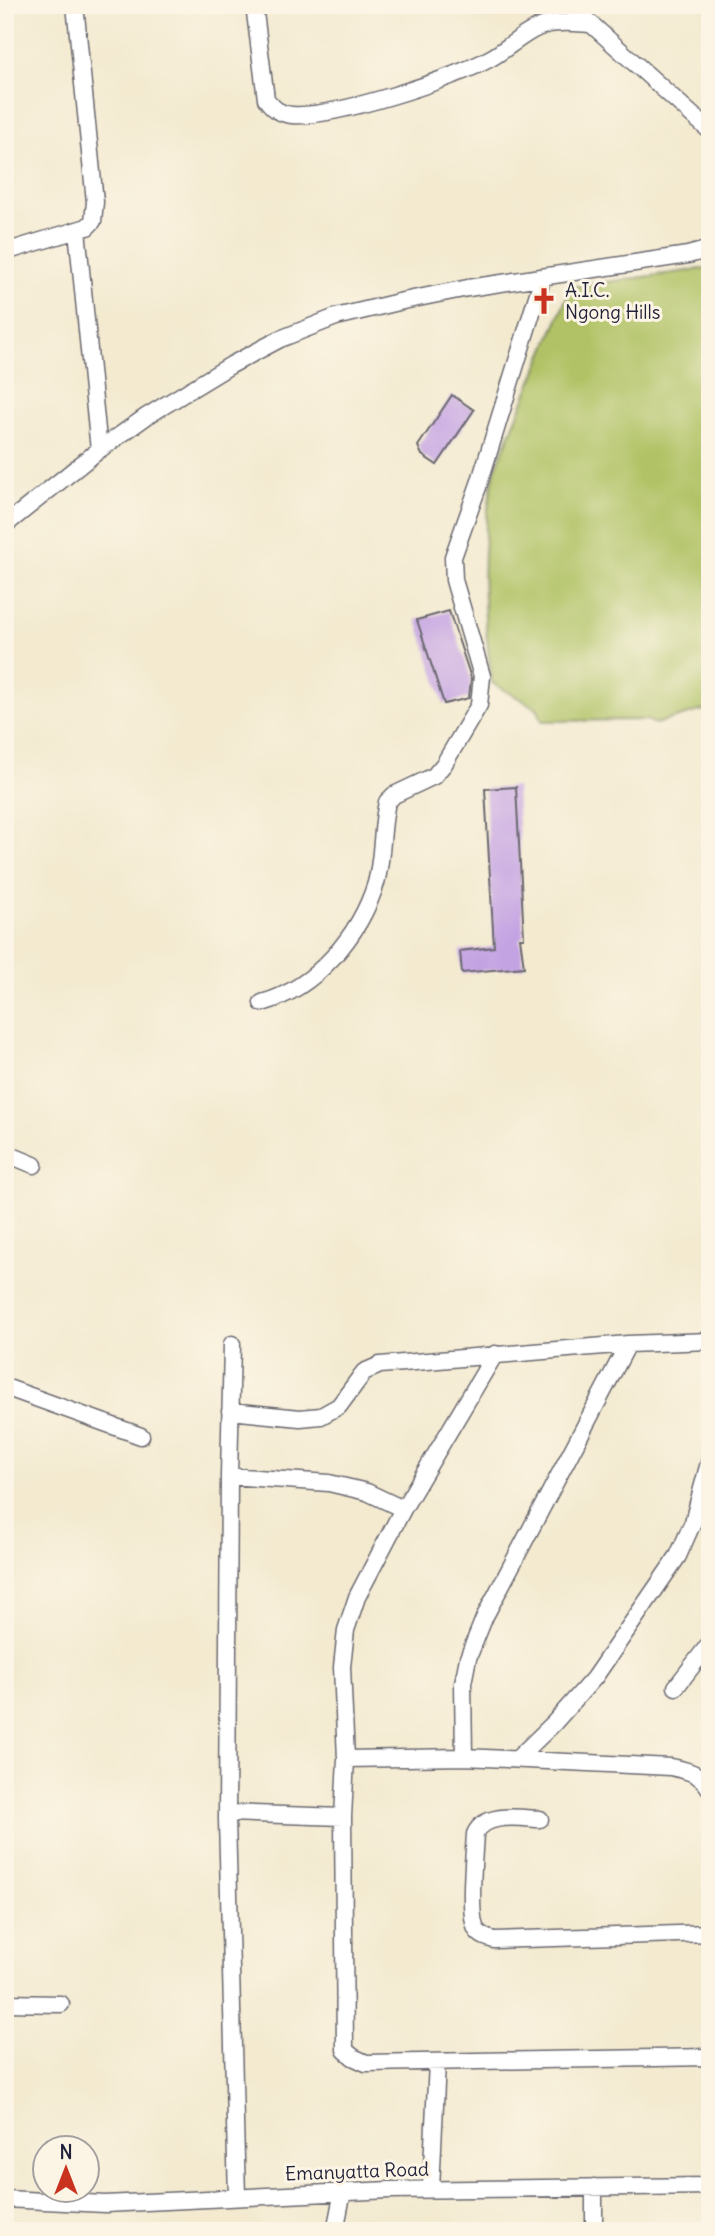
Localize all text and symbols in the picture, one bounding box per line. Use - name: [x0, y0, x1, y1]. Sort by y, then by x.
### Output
- place label: A.I.C. Ngong Hills: [565, 278, 660, 324]
- church icon: A.I.C. Ngong Hills: [529, 286, 559, 316]
- north arrow: [32, 2134, 102, 2204]
- text: N: [59, 2140, 73, 2164]
- street label: Emanyatta Road: [285, 2156, 429, 2186]

